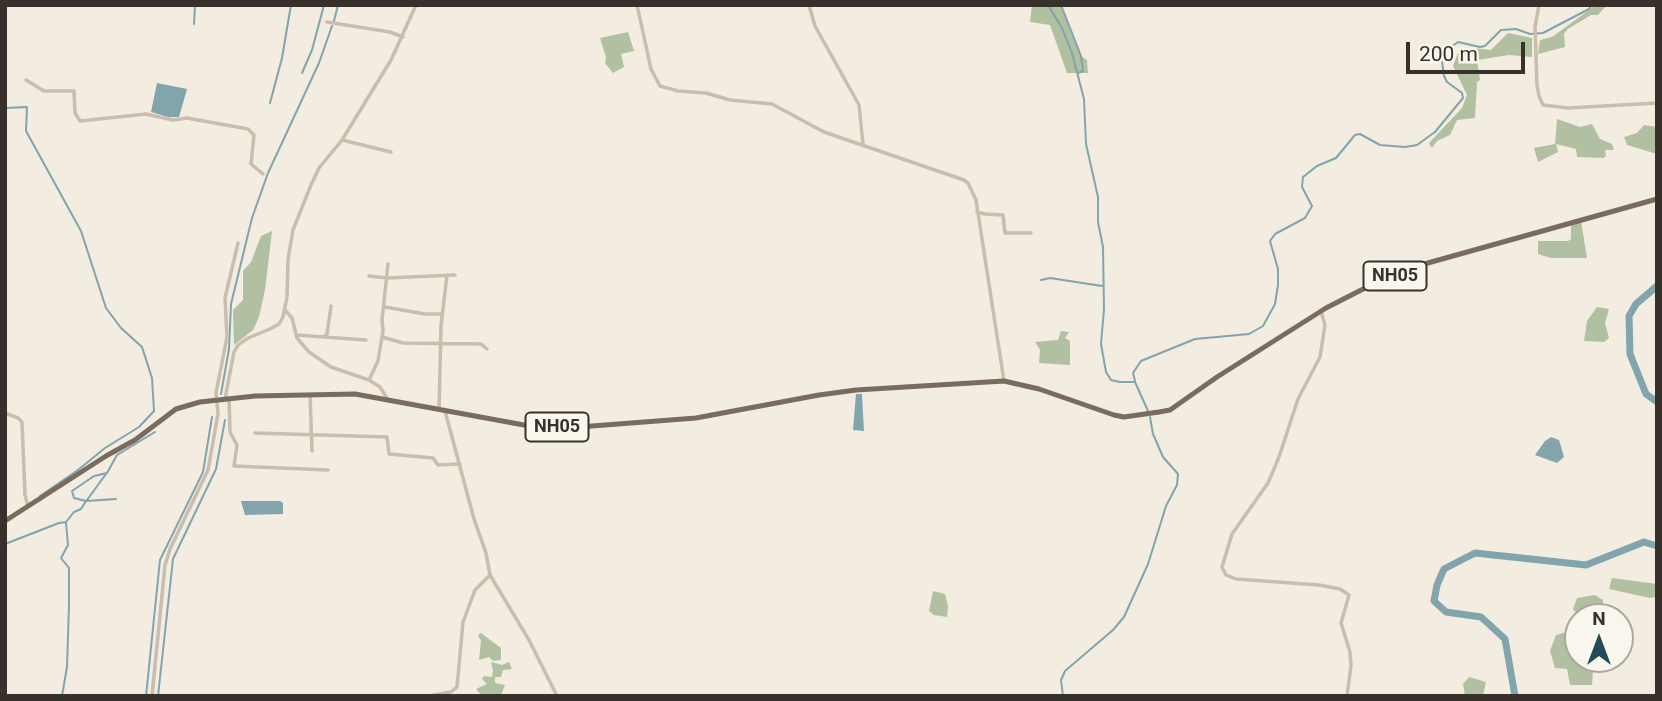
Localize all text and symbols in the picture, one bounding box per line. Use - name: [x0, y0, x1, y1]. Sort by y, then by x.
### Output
- scale bar: [1410, 28, 1529, 72]
- text: 200 m: [1419, 42, 1478, 66]
- road number: NH05: [1364, 262, 1426, 290]
- road number: NH05: [526, 412, 588, 442]
- north arrow: [1564, 603, 1634, 673]
- text: N: [1592, 607, 1606, 630]

